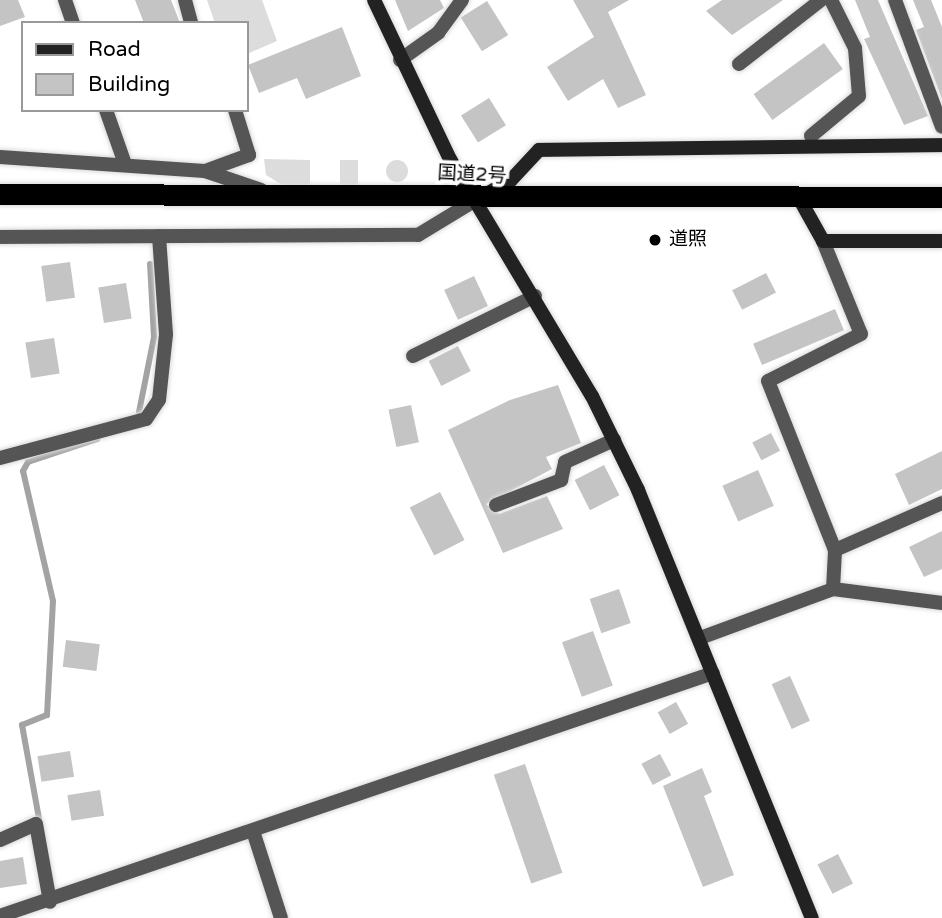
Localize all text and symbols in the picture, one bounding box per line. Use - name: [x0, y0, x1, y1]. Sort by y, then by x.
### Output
- legend: [21, 21, 248, 112]
- text: Road: [88, 37, 141, 62]
- text: Building: [88, 72, 170, 97]
- street label: 国道2号: [437, 162, 507, 188]
- place label: 道照: [669, 229, 707, 251]
- marker: 道照: [647, 232, 663, 248]

